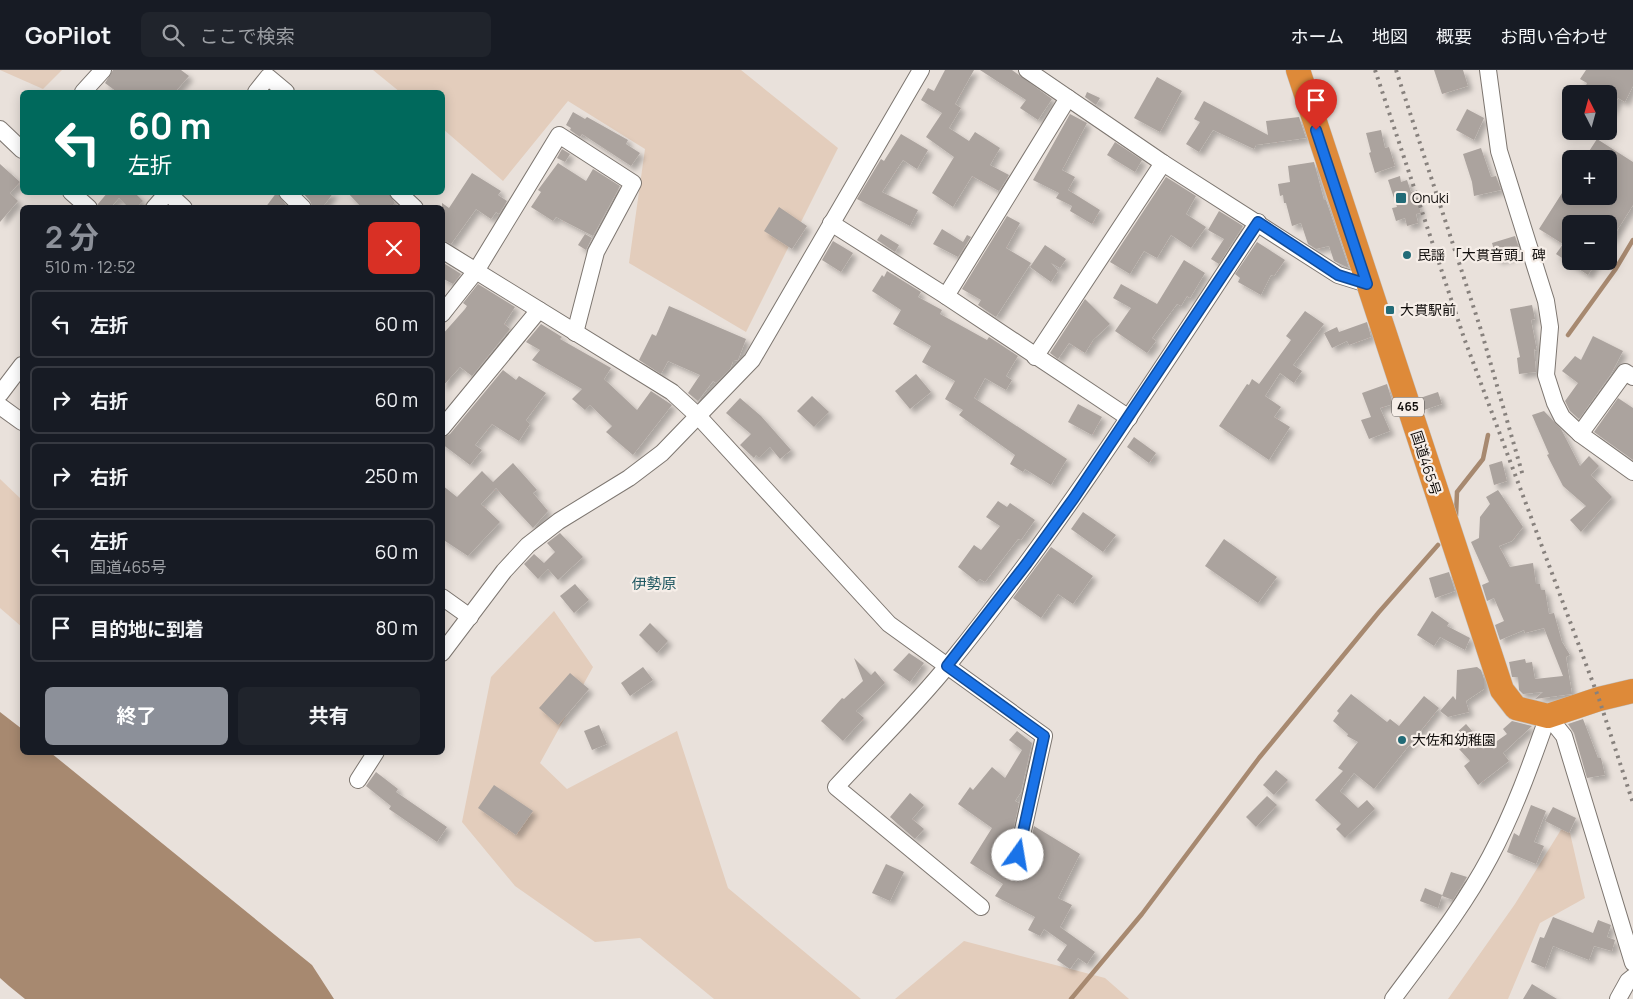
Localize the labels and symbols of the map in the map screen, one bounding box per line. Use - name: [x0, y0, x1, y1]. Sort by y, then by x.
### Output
- pin: [1295, 79, 1337, 130]
- north arrow: [1562, 85, 1618, 140]
- place label: Onuki: [1412, 188, 1449, 207]
- marker: Onuki: [1394, 191, 1408, 205]
- place label: 民謡 「大貫音頭」碑: [1417, 245, 1546, 264]
- marker: 民謡 「大貫音頭」碑: [1401, 249, 1413, 261]
- place label: 大貫駅前: [1400, 300, 1456, 319]
- marker: 大貫駅前: [1384, 304, 1396, 316]
- road number: 465: [1392, 398, 1424, 417]
- street label: 国道465号: [1407, 428, 1446, 498]
- district label: 伊勢原: [631, 573, 677, 594]
- place label: 大佐和幼稚園: [1412, 730, 1496, 749]
- marker: 大佐和幼稚園: [1396, 734, 1408, 746]
- position arrow: [991, 828, 1043, 880]

